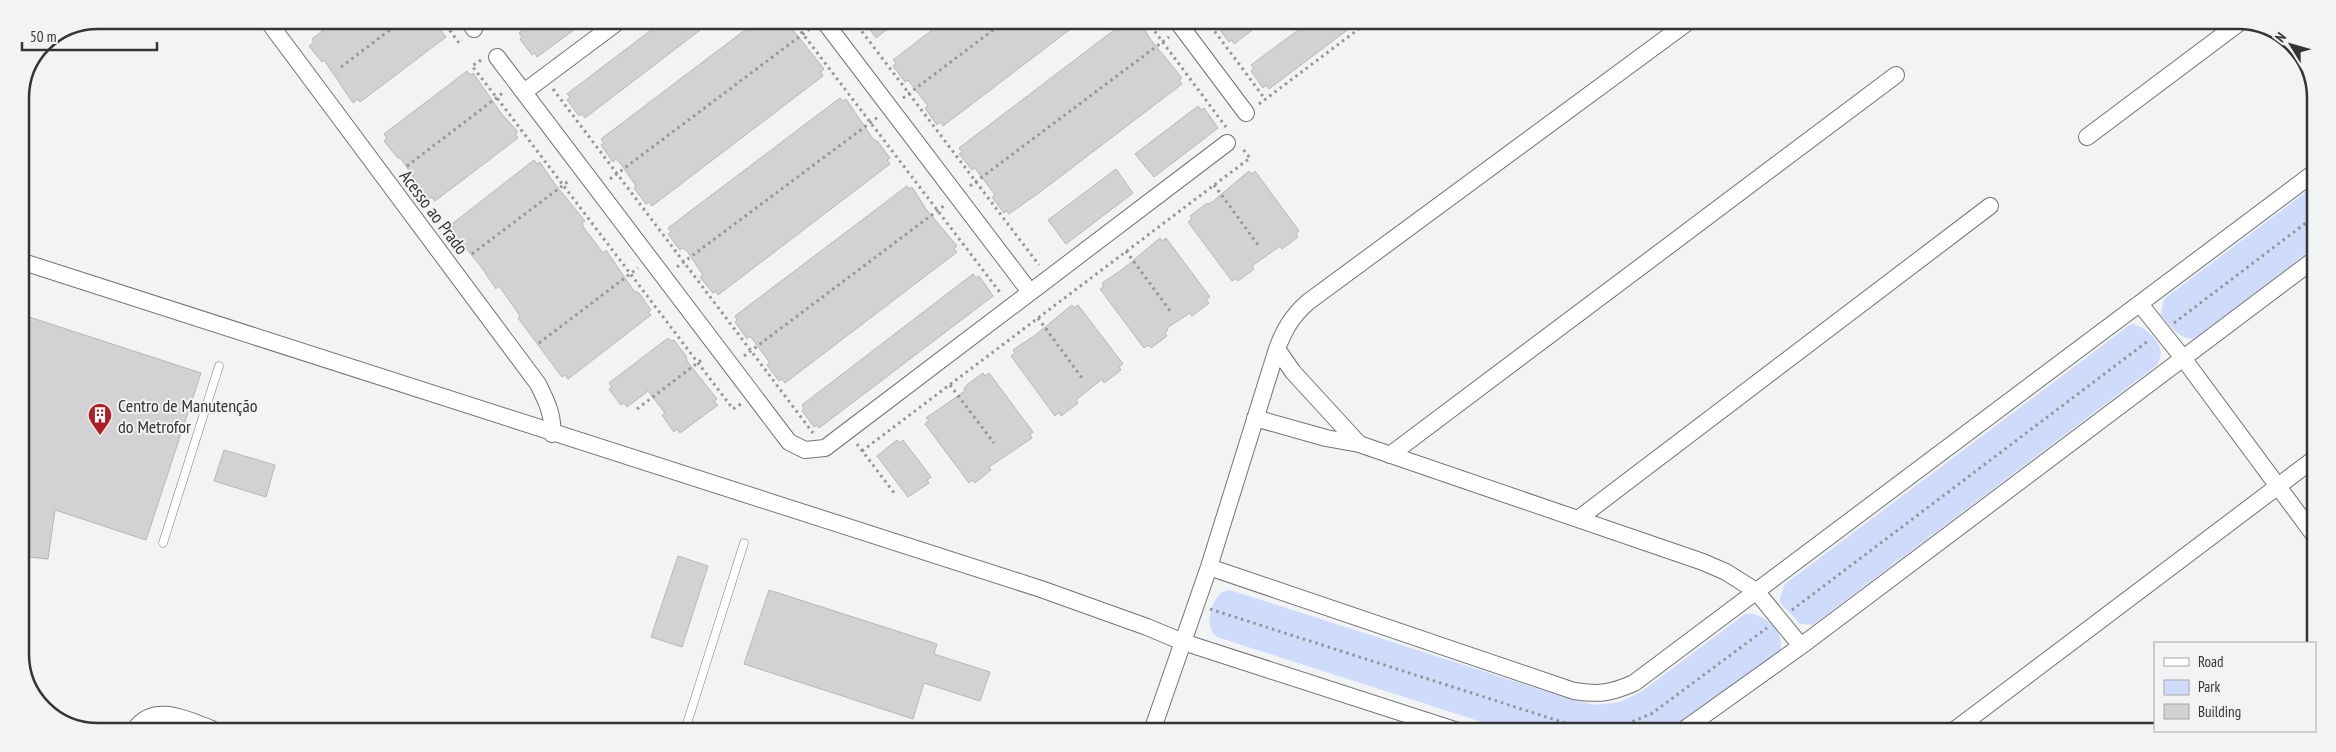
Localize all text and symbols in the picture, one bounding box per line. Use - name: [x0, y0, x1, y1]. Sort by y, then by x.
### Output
- scale bar: [22, 20, 158, 52]
- north arrow: [2266, 20, 2316, 70]
- text: 50 m: [30, 27, 56, 46]
- text: N: [2271, 29, 2290, 46]
- street label: Acesso ao Prado: [395, 165, 473, 259]
- place label: Centro de Manutenção do Metrofor: [118, 394, 258, 438]
- building icon: Centro de Manutenção do Metrofor: [87, 402, 113, 436]
- legend: [2154, 642, 2316, 732]
- text: Road: [2198, 652, 2224, 671]
- text: Park: [2198, 677, 2220, 696]
- text: Building: [2198, 702, 2241, 721]

